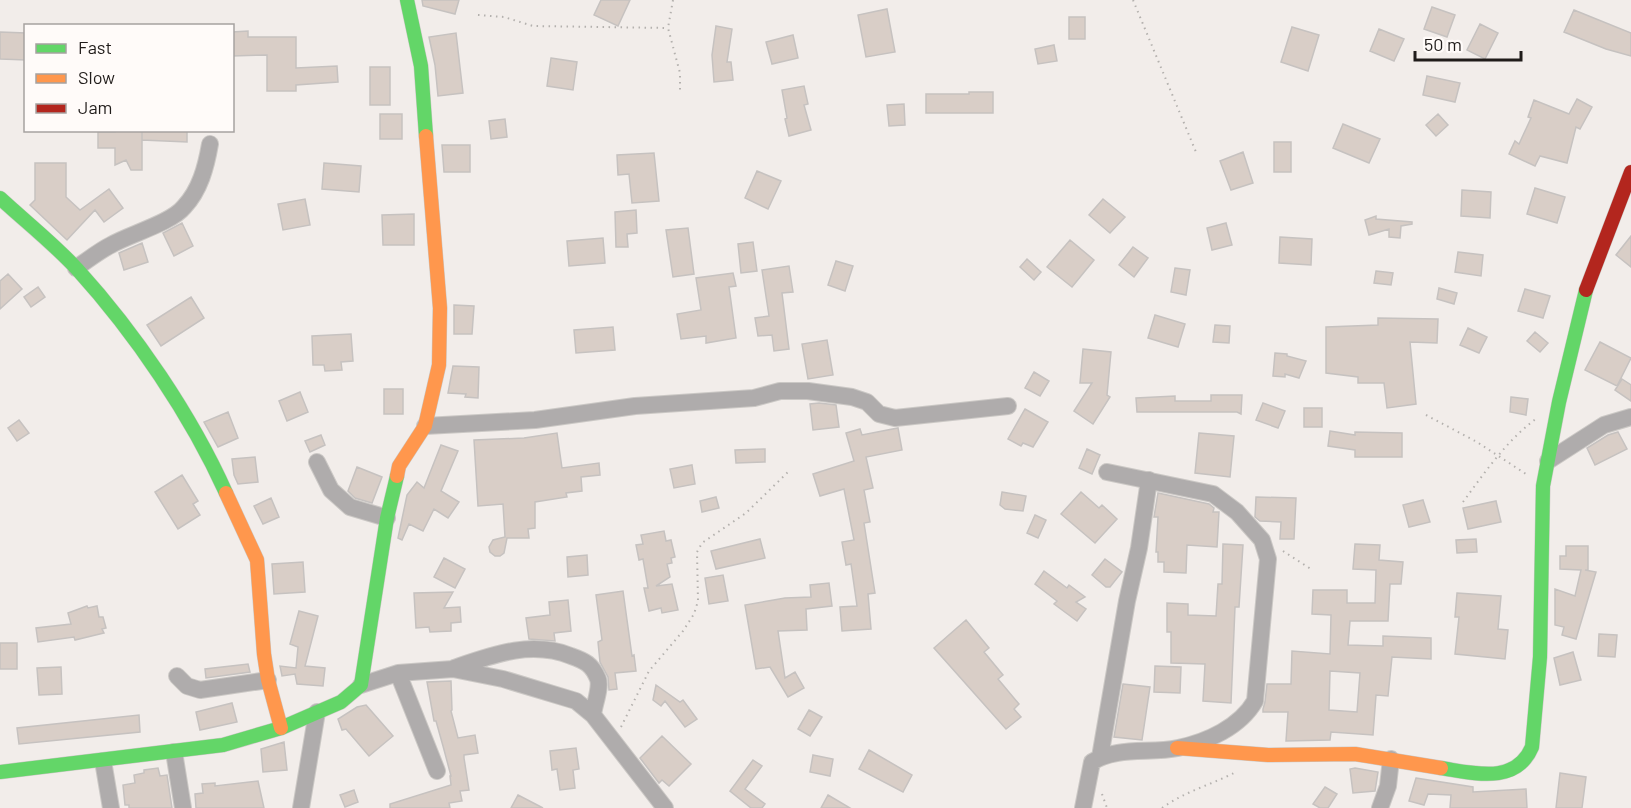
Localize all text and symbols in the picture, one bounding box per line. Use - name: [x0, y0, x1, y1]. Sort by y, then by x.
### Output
- legend: [24, 24, 234, 132]
- scale bar: [1415, 24, 1522, 62]
- text: 50 m: [1424, 33, 1462, 55]
- text: Fast: [78, 36, 112, 58]
- text: Slow: [78, 66, 115, 88]
- text: Jam: [78, 96, 112, 118]

